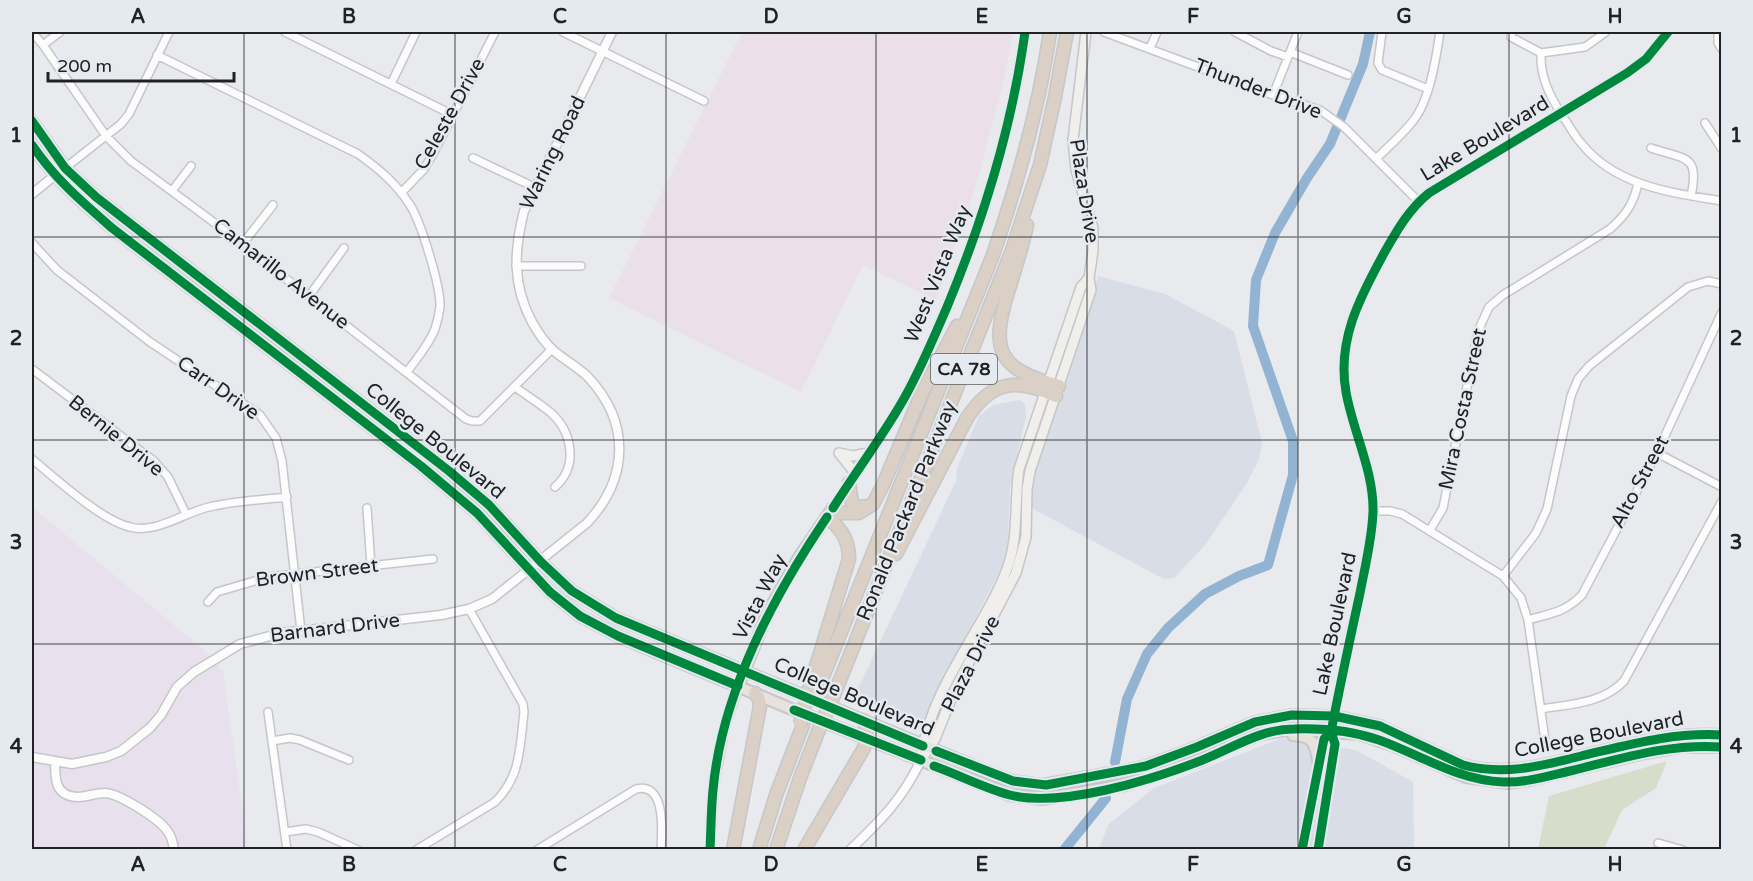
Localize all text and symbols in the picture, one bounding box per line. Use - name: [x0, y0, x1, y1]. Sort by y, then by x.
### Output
- text: A: [131, 5, 146, 29]
- text: B: [342, 5, 356, 29]
- text: C: [553, 5, 567, 29]
- text: D: [763, 5, 779, 29]
- text: E: [976, 5, 989, 29]
- text: F: [1187, 5, 1199, 29]
- text: G: [1396, 5, 1412, 29]
- text: H: [1607, 5, 1623, 29]
- scale bar: [48, 45, 234, 83]
- street label: Celeste Drive: [409, 54, 491, 174]
- street label: Thunder Drive: [1191, 54, 1325, 124]
- text: 200 m: [57, 55, 112, 77]
- street label: Lake Boulevard: [1416, 91, 1554, 187]
- street label: Waring Road: [515, 92, 591, 214]
- text: 1: [10, 124, 22, 148]
- text: 1: [1730, 124, 1742, 148]
- street label: Plaza Drive: [1064, 137, 1104, 245]
- street label: West Vista Way: [899, 201, 977, 346]
- street label: Camarillo Avenue: [208, 213, 354, 335]
- street label: Mira Costa Street: [1434, 326, 1492, 492]
- text: 2: [10, 327, 22, 351]
- text: 2: [1730, 327, 1742, 351]
- street label: Carr Drive: [172, 351, 264, 425]
- road number: CA 78: [931, 354, 997, 384]
- street label: College Boulevard: [361, 377, 509, 505]
- street label: Bernie Drive: [63, 390, 169, 482]
- street label: Ronald Packard Parkway: [852, 397, 962, 624]
- street label: Alto Street: [1606, 431, 1675, 533]
- text: 3: [10, 531, 22, 555]
- text: 3: [1730, 531, 1742, 555]
- street label: Vista Way: [728, 550, 792, 644]
- street label: Lake Boulevard: [1308, 550, 1362, 698]
- street label: Brown Street: [254, 554, 380, 592]
- street label: Barnard Drive: [269, 608, 401, 648]
- street label: Plaza Drive: [936, 612, 1006, 716]
- street label: College Boulevard: [770, 652, 938, 742]
- street label: College Boulevard: [1512, 707, 1686, 763]
- text: 4: [10, 735, 23, 759]
- text: 4: [1730, 735, 1743, 759]
- text: A: [131, 853, 146, 877]
- text: B: [342, 853, 356, 877]
- text: C: [553, 853, 567, 877]
- text: D: [763, 853, 779, 877]
- text: E: [976, 853, 989, 877]
- text: F: [1187, 853, 1199, 877]
- text: G: [1396, 853, 1412, 877]
- text: H: [1607, 853, 1623, 877]

